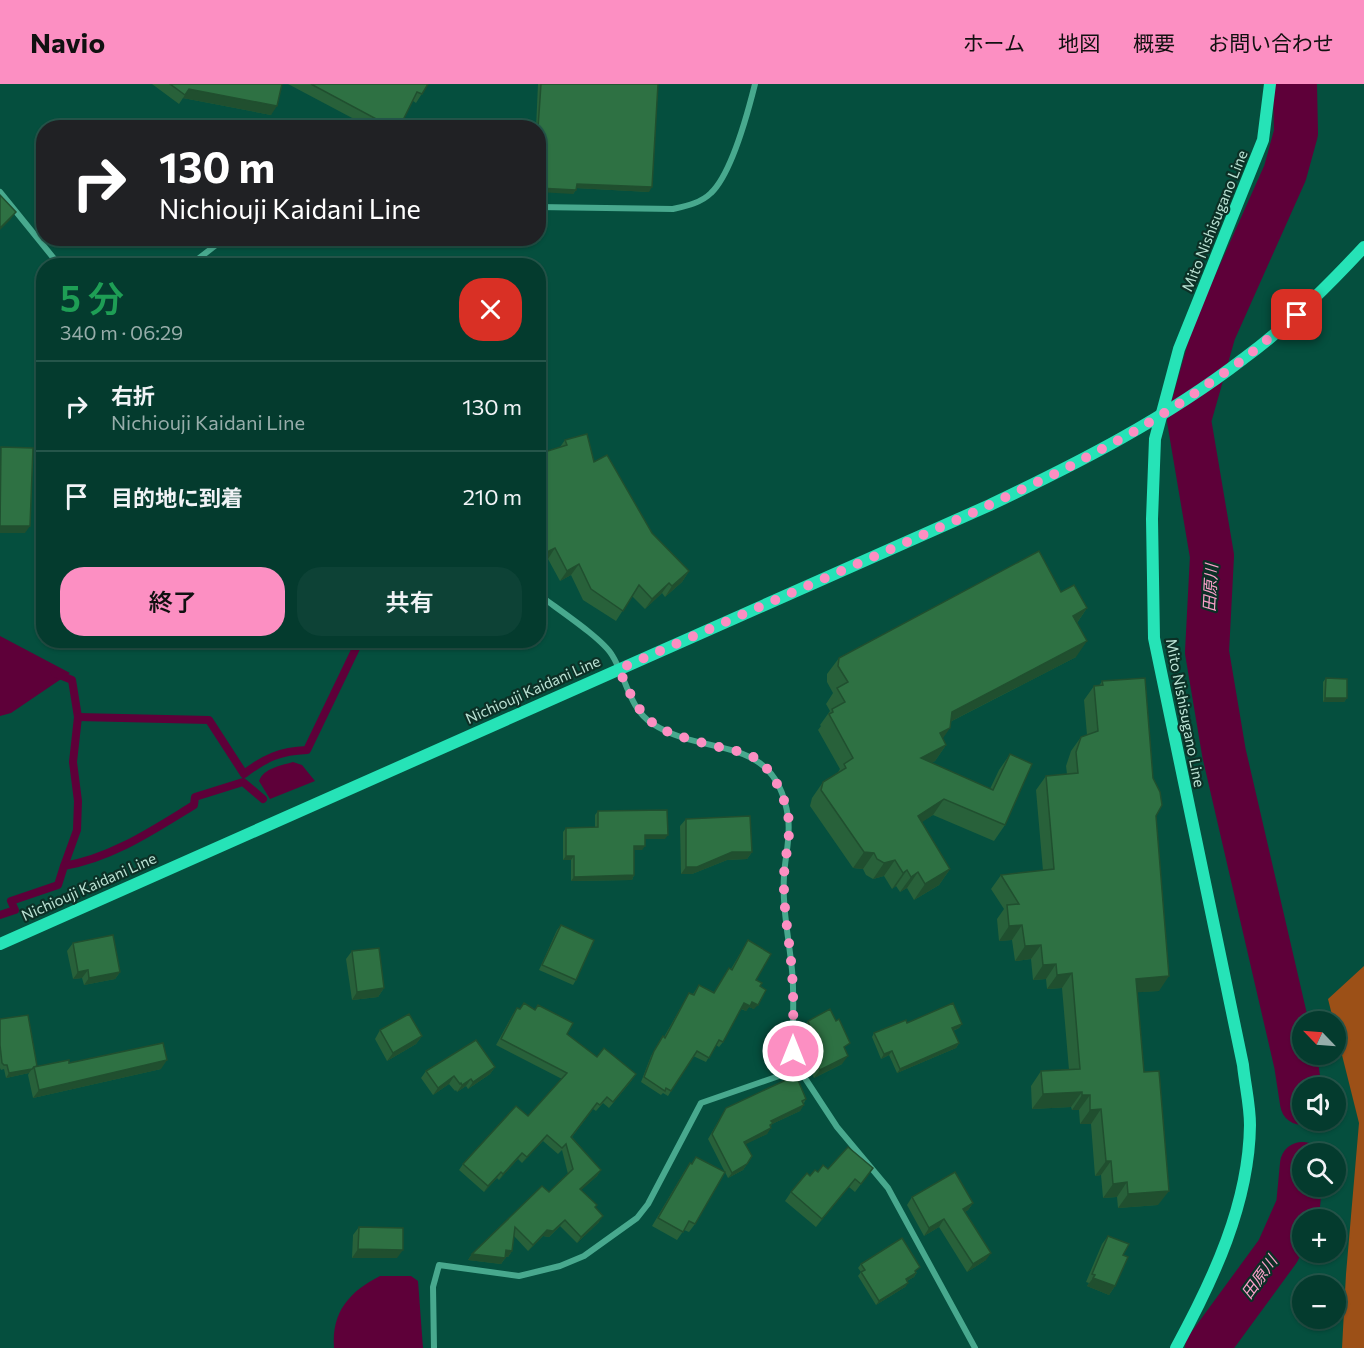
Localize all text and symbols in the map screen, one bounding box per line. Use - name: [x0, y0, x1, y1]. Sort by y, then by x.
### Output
- text: Navio: [30, 25, 105, 59]
- text: ホーム: [963, 30, 1025, 55]
- text: 地図: [1058, 30, 1100, 55]
- text: 概要: [1133, 30, 1175, 55]
- text: お問い合わせ: [1208, 30, 1334, 55]
- text: 130 m: [159, 140, 275, 192]
- icon: right: [60, 144, 138, 222]
- street label: Mito Nishisugano Line: [1177, 147, 1251, 294]
- text: Nichiouji Kaidani Line: [159, 192, 421, 225]
- text: 5 分: [60, 275, 124, 319]
- button: close: [459, 278, 522, 341]
- pin: [1271, 289, 1322, 340]
- icon: arrive: [1280, 298, 1313, 331]
- text: 340 m · 06:29: [60, 320, 183, 344]
- text: 右折: [111, 382, 155, 409]
- icon: right: [60, 390, 93, 423]
- text: 130 m: [462, 393, 522, 420]
- text: Nichiouji Kaidani Line: [111, 410, 305, 434]
- icon: arrive: [60, 480, 93, 513]
- text: 210 m: [463, 483, 522, 510]
- text: 目的地に到着: [111, 484, 243, 511]
- water label: 田原川: [1199, 562, 1220, 612]
- button: 終了: [60, 567, 285, 636]
- button: 共有: [297, 567, 522, 636]
- street label: Mito Nishisugano Line: [1163, 637, 1209, 789]
- street label: Nichiouji Kaidani Line: [462, 651, 603, 727]
- street label: Nichiouji Kaidani Line: [18, 848, 159, 924]
- north arrow: [1292, 1011, 1346, 1065]
- map controls: [1292, 1011, 1346, 1329]
- position arrow: [761, 1019, 825, 1083]
- button: sound: [1292, 1077, 1346, 1131]
- button: search: [1292, 1143, 1346, 1197]
- button: +: [1292, 1209, 1346, 1263]
- water label: 田原川: [1237, 1250, 1282, 1302]
- button: −: [1292, 1275, 1346, 1329]

